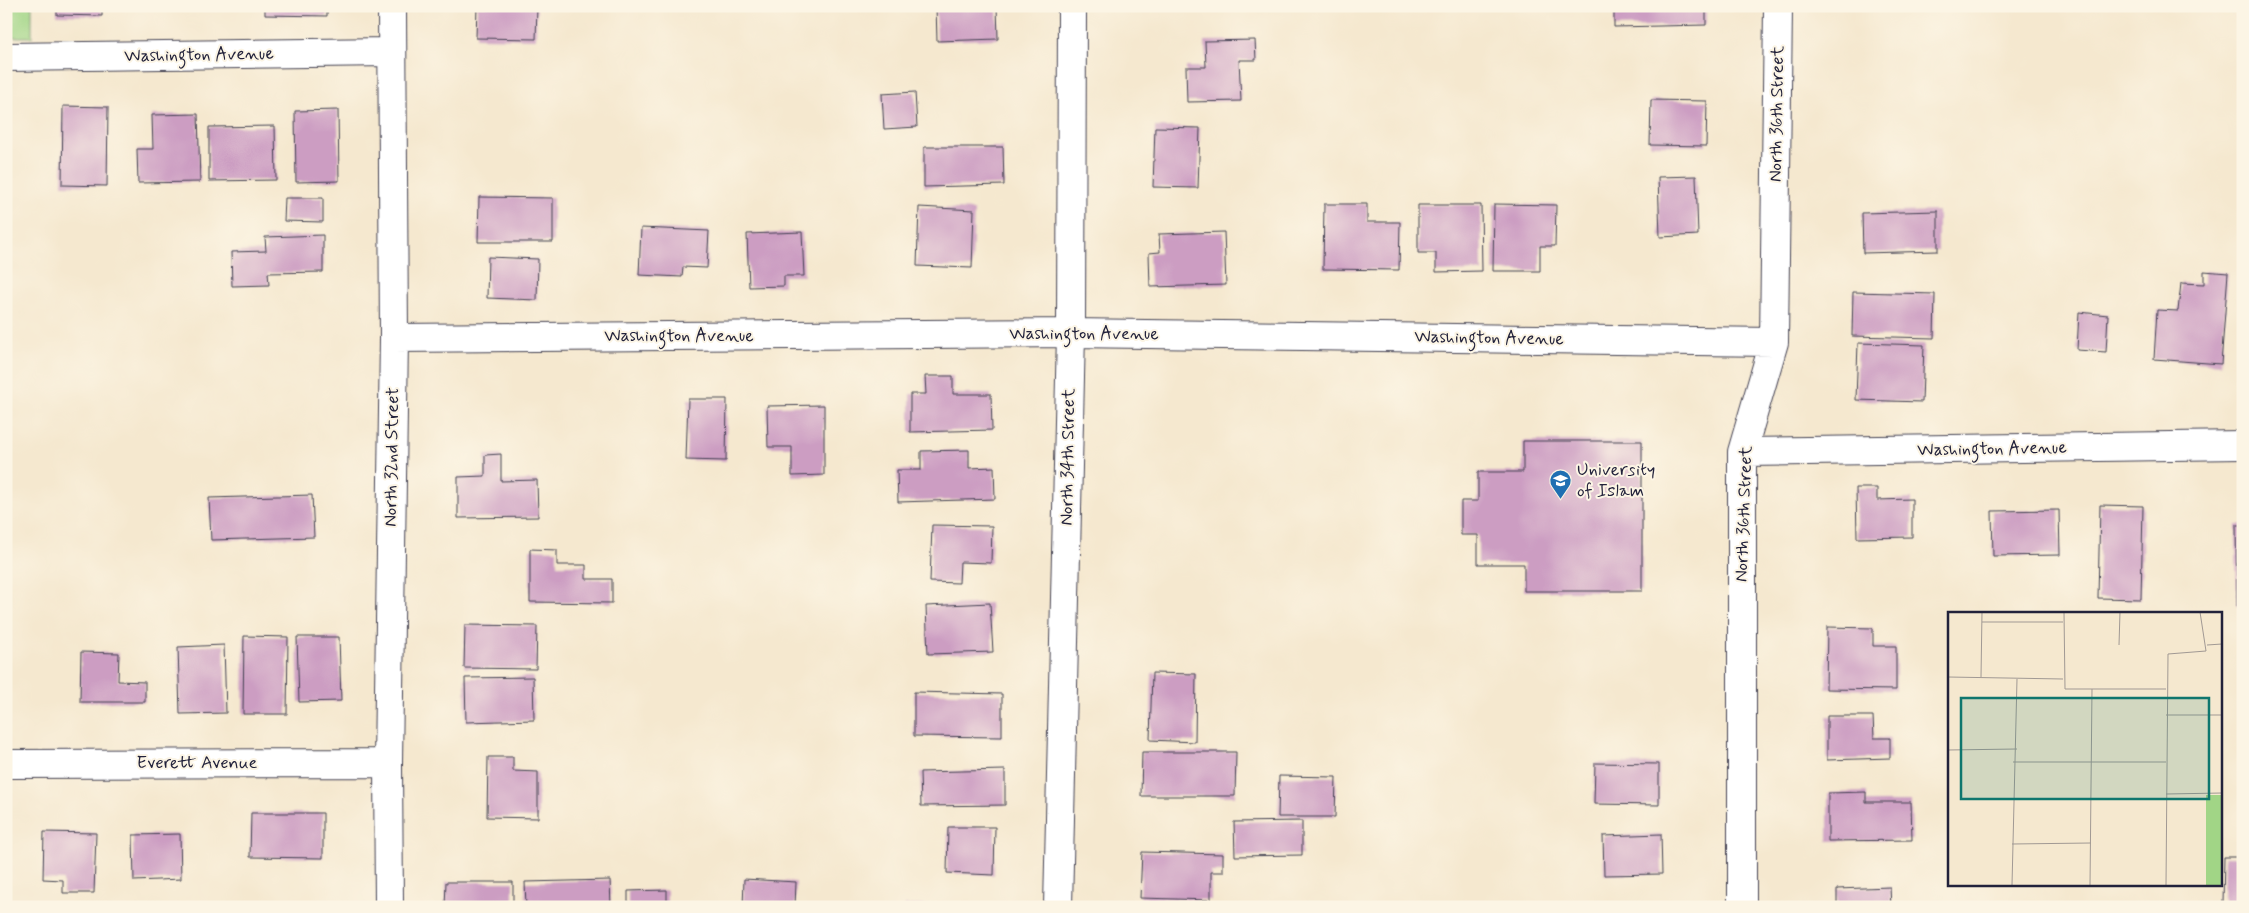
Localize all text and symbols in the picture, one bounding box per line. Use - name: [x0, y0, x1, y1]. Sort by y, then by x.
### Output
- street label: Washington Avenue: [124, 42, 274, 70]
- street label: North 36th Street: [1764, 45, 1790, 182]
- street label: Washington Avenue: [1009, 322, 1159, 348]
- street label: Washington Avenue: [604, 324, 754, 350]
- street label: Washington Avenue: [1414, 325, 1564, 353]
- street label: North 32nd Street: [379, 387, 405, 527]
- street label: North 34th Street: [1055, 388, 1081, 526]
- street label: Washington Avenue: [1917, 436, 2067, 464]
- street label: North 36th Street: [1730, 445, 1758, 583]
- place label: University of Islam: [1577, 458, 1655, 503]
- school or university icon: University of Islam: [1549, 468, 1573, 499]
- inset map: [1948, 612, 2222, 886]
- street label: Everett Avenue: [137, 751, 258, 775]

